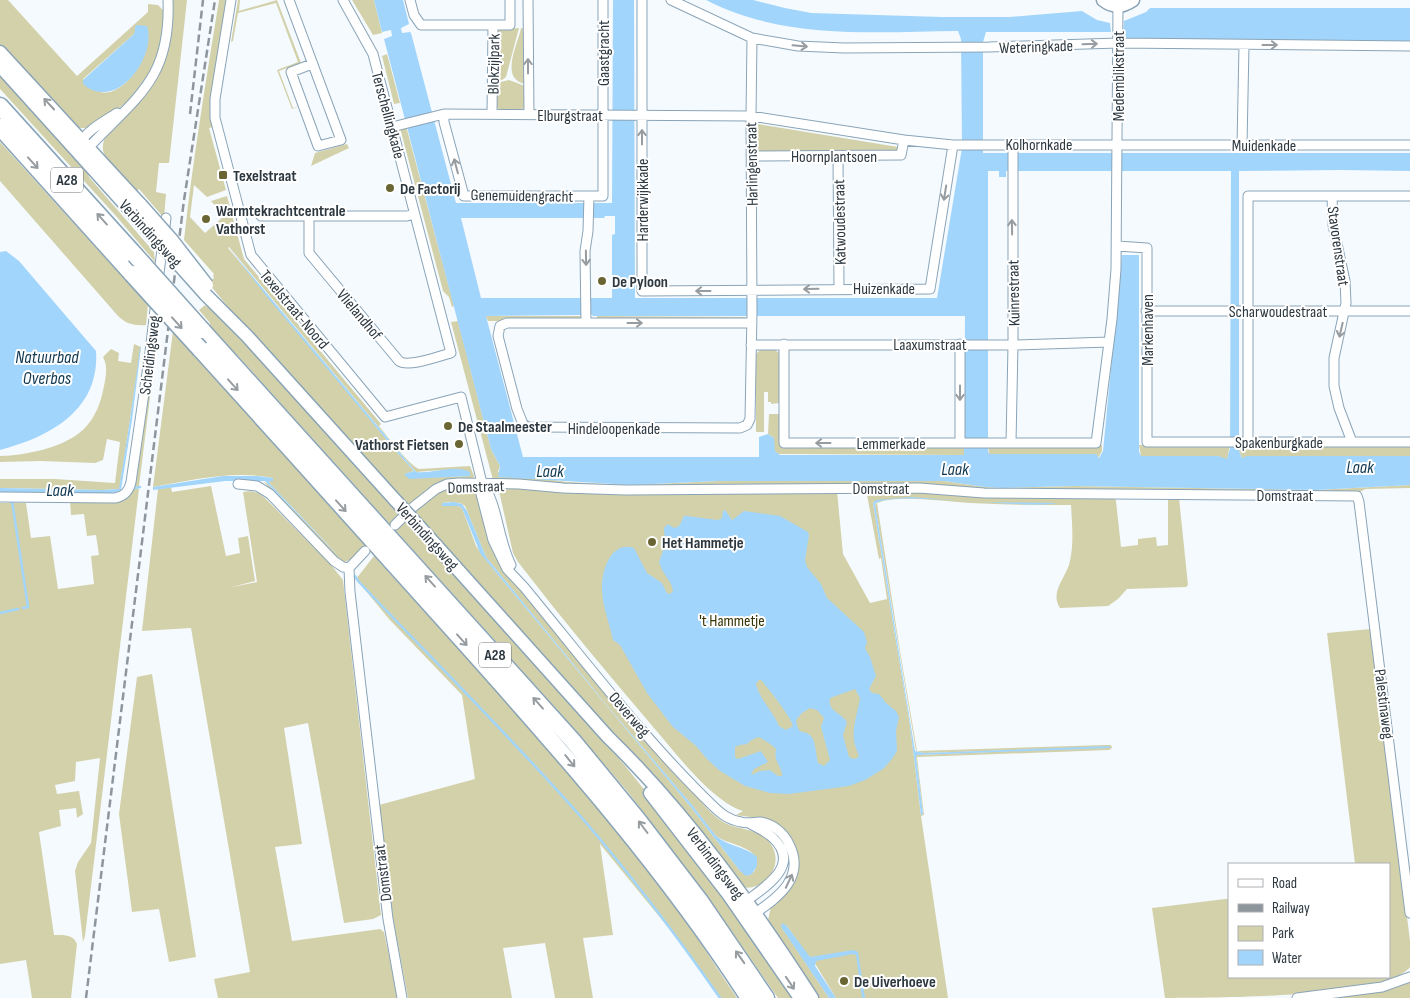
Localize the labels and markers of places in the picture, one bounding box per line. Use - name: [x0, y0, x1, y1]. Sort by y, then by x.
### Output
- place label: Texelstraat: [233, 167, 297, 186]
- marker: Texelstraat: [217, 169, 229, 181]
- place label: De Factorij: [400, 180, 461, 199]
- marker: De Factorij: [384, 182, 396, 194]
- place label: Warmtekrachtcentrale Vathorst: [216, 202, 346, 239]
- marker: Warmtekrachtcentrale Vathorst: [200, 213, 212, 225]
- place label: De Pyloon: [612, 273, 668, 292]
- marker: De Pyloon: [596, 275, 608, 287]
- place label: De Staalmeester: [458, 418, 552, 437]
- marker: De Staalmeester: [442, 420, 454, 432]
- place label: Vathorst Fietsen: [355, 436, 449, 455]
- marker: Vathorst Fietsen: [453, 438, 465, 450]
- place label: Het Hammetje: [662, 534, 744, 553]
- marker: Het Hammetje: [646, 536, 658, 548]
- place label: De Uiverhoeve: [854, 973, 936, 992]
- marker: De Uiverhoeve: [838, 975, 850, 987]

